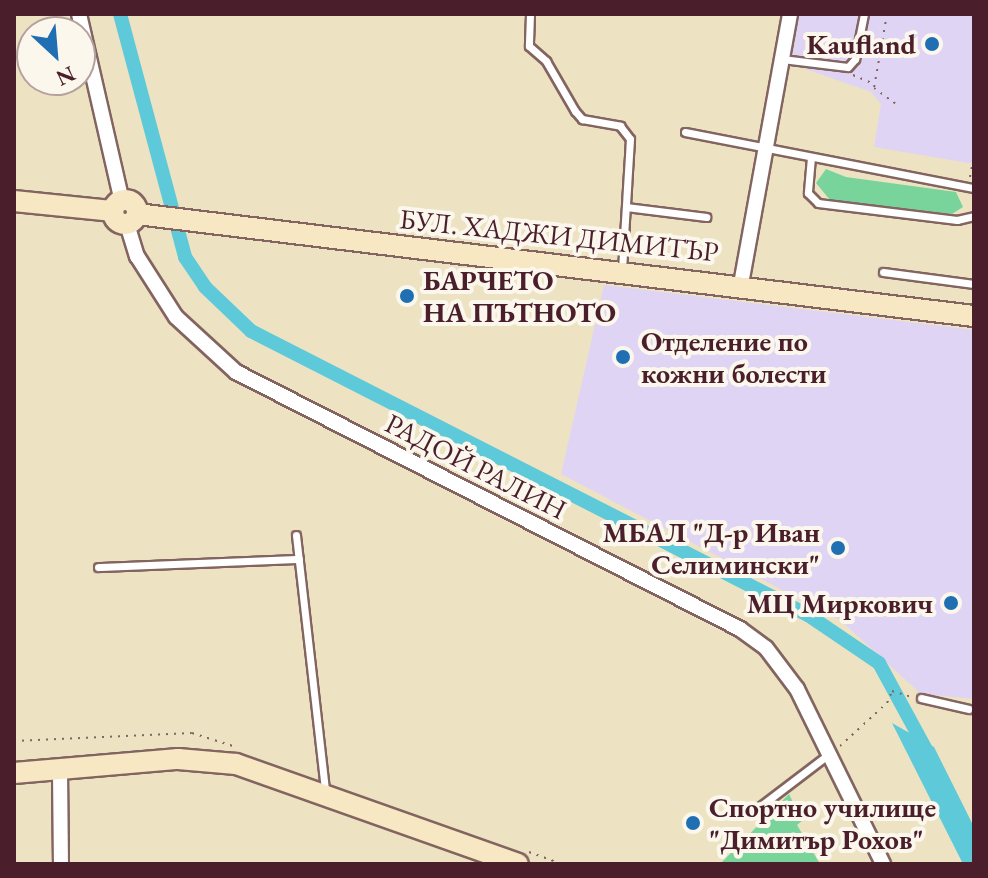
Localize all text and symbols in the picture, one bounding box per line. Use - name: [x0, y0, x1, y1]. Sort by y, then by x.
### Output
- north arrow: [16, 16, 96, 96]
- place label: Kaufland: [806, 27, 916, 61]
- marker: Kaufland: [923, 35, 941, 53]
- text: N: [52, 59, 80, 93]
- street label: БУЛ. ХАДЖИ ДИМИТЪР: [398, 202, 720, 268]
- place label: БАРЧЕТО НА ПЪТНОТО: [423, 263, 616, 329]
- marker: БАРЧЕТО НА ПЪТНОТО: [398, 287, 416, 305]
- place label: Отделение по кожни болести: [641, 324, 826, 390]
- marker: Отделение по кожни болести: [612, 346, 634, 368]
- street label: РАДОЙ РАЛИН: [380, 406, 572, 526]
- place label: МБАЛ "Д-р Иван Селимински": [602, 515, 820, 581]
- marker: МБАЛ "Д-р Иван Селимински": [827, 537, 849, 559]
- place label: МЦ Миркович: [747, 586, 933, 620]
- marker: МЦ Миркович: [940, 592, 962, 614]
- place label: Спортно училище "Димитър Рохов": [709, 790, 936, 856]
- marker: Спортно училище "Димитър Рохов": [684, 814, 702, 832]

